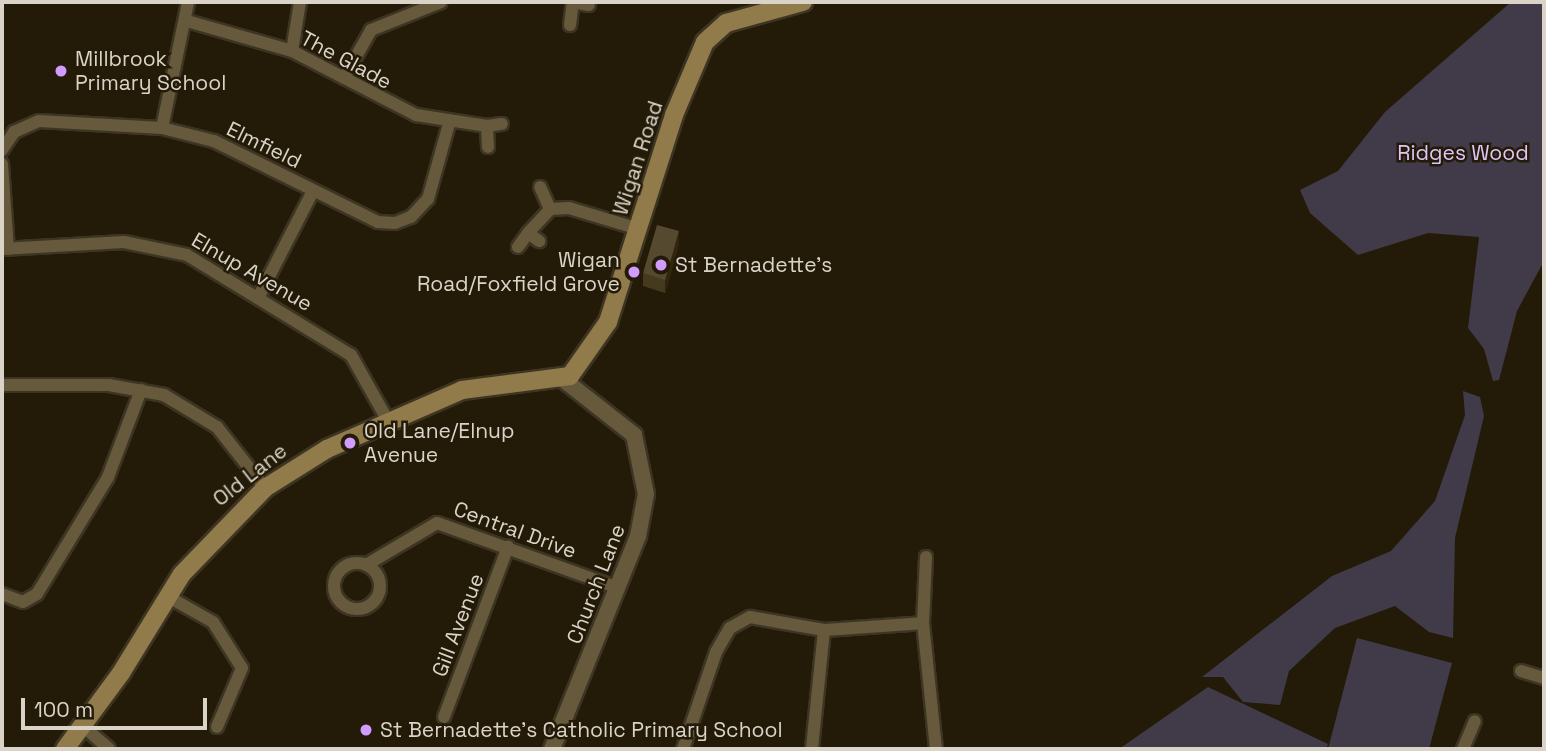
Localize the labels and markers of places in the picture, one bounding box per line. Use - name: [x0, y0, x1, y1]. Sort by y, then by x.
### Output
- place label: Millbrook Primary School: [75, 46, 226, 96]
- marker: Millbrook Primary School: [53, 63, 69, 79]
- place label: Wigan Road/Foxfield Grove: [417, 247, 620, 297]
- place label: St Bernadette's: [675, 252, 832, 278]
- marker: St Bernadette's: [653, 257, 669, 273]
- marker: Wigan Road/Foxfield Grove: [626, 264, 642, 280]
- place label: Old Lane/Elnup Avenue: [364, 418, 514, 468]
- marker: Old Lane/Elnup Avenue: [342, 435, 358, 451]
- place label: St Bernadette's Catholic Primary School: [380, 717, 783, 743]
- marker: St Bernadette's Catholic Primary School: [358, 722, 374, 738]

